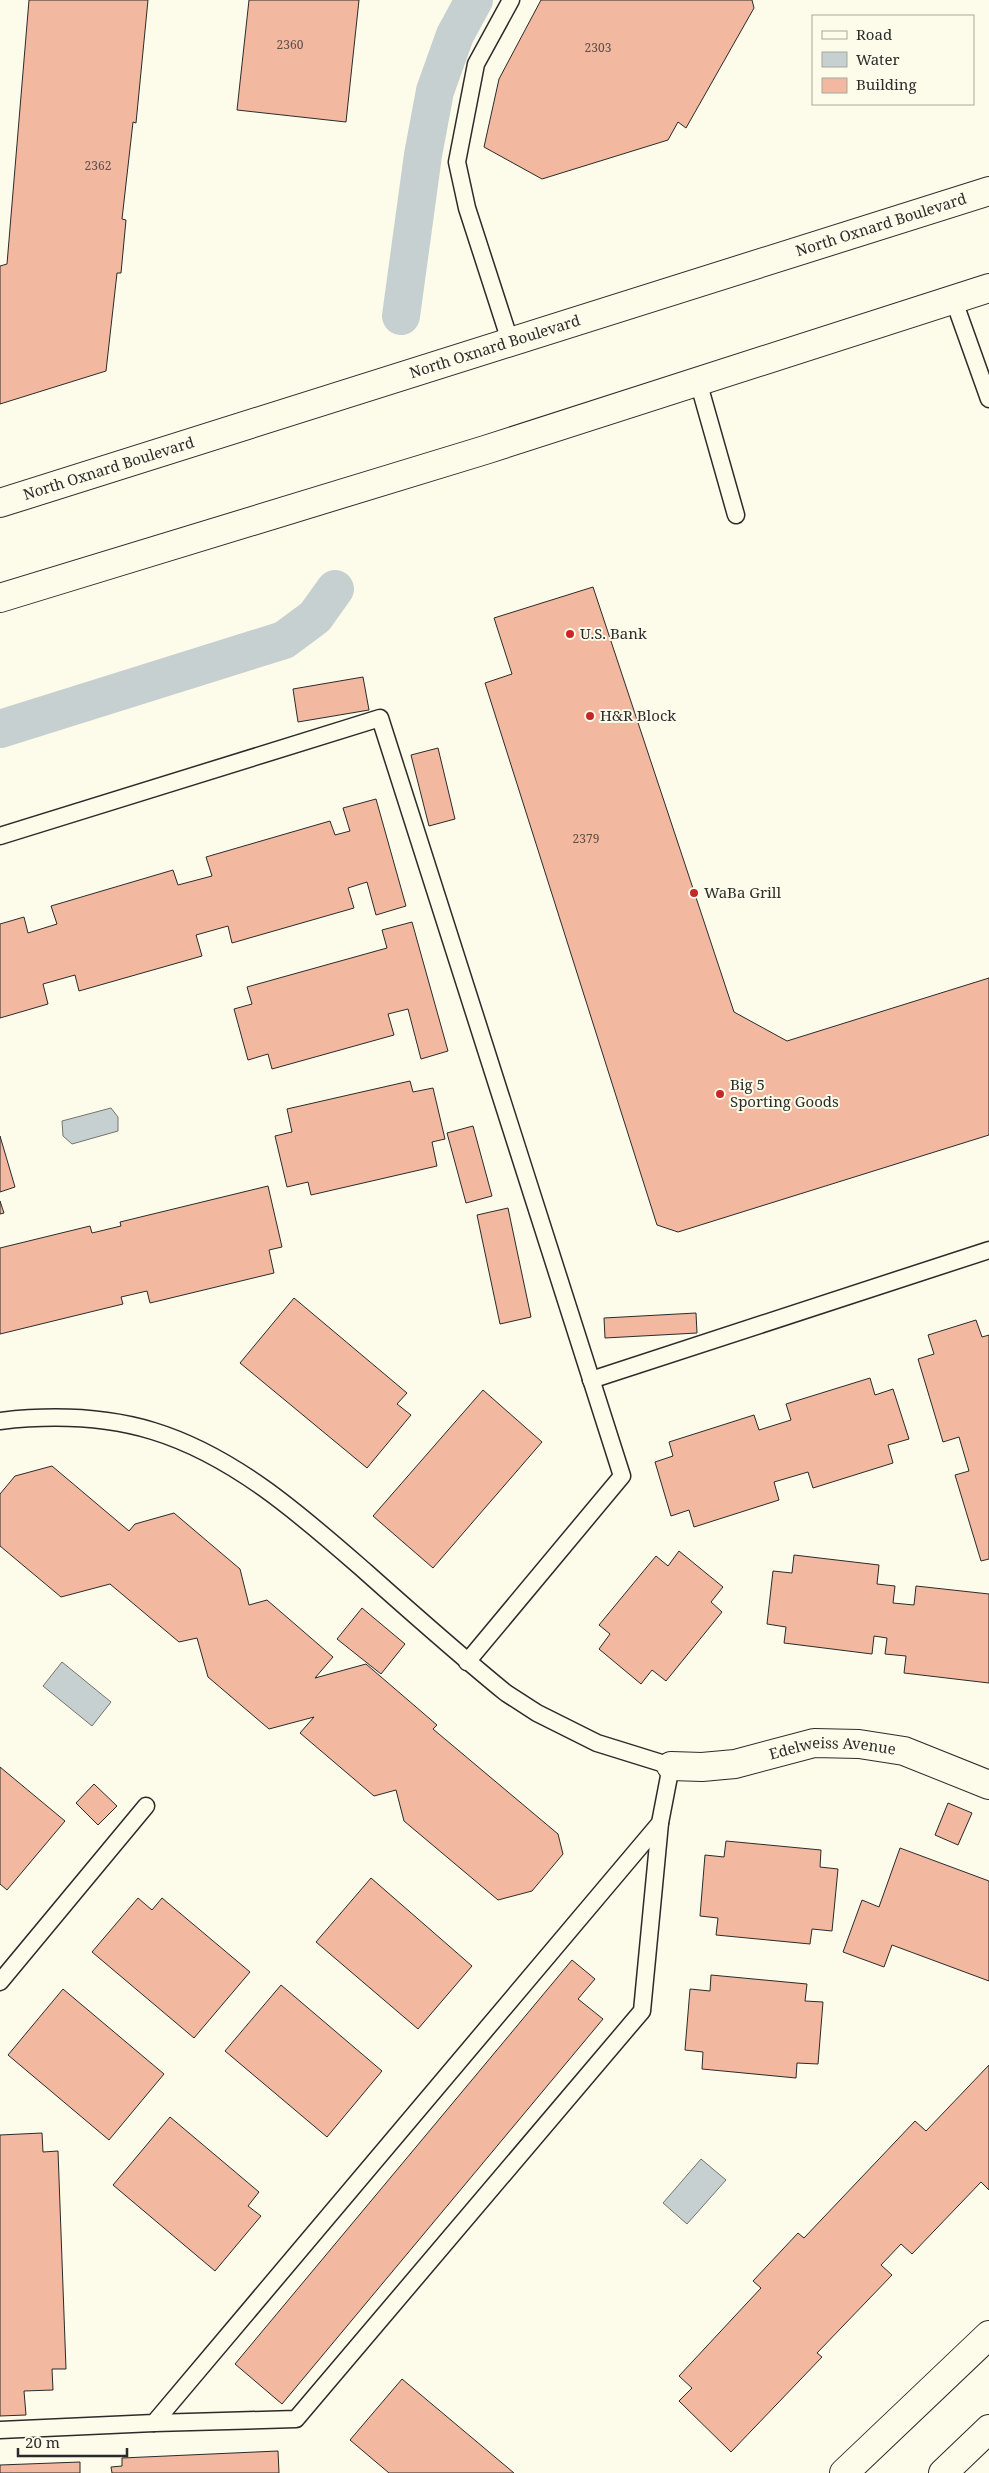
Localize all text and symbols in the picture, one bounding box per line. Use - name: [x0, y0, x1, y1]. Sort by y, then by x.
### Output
- legend: [812, 15, 974, 105]
- text: Road: [856, 24, 892, 44]
- house number: 2360: [277, 36, 304, 53]
- house number: 2303: [585, 39, 612, 56]
- text: Water: [856, 49, 899, 69]
- text: Building: [856, 74, 917, 94]
- house number: 2362: [85, 157, 111, 174]
- street label: North Oxnard Boulevard: [793, 188, 969, 260]
- street label: North Oxnard Boulevard: [407, 310, 583, 382]
- street label: North Oxnard Boulevard: [20, 431, 196, 504]
- place label: U.S. Bank: [580, 623, 647, 643]
- marker: U.S. Bank: [564, 628, 576, 640]
- place label: H&R Block: [600, 705, 676, 725]
- marker: H&R Block: [584, 710, 596, 722]
- house number: 2379: [573, 830, 599, 847]
- place label: WaBa Grill: [704, 882, 781, 902]
- marker: WaBa Grill: [688, 887, 700, 899]
- place label: Big 5 Sporting Goods: [730, 1074, 839, 1111]
- marker: Big 5 Sporting Goods: [714, 1088, 726, 1100]
- street label: Edelweiss Avenue: [767, 1732, 897, 1764]
- scale bar: [18, 2426, 126, 2458]
- text: 20 m: [25, 2432, 60, 2452]

